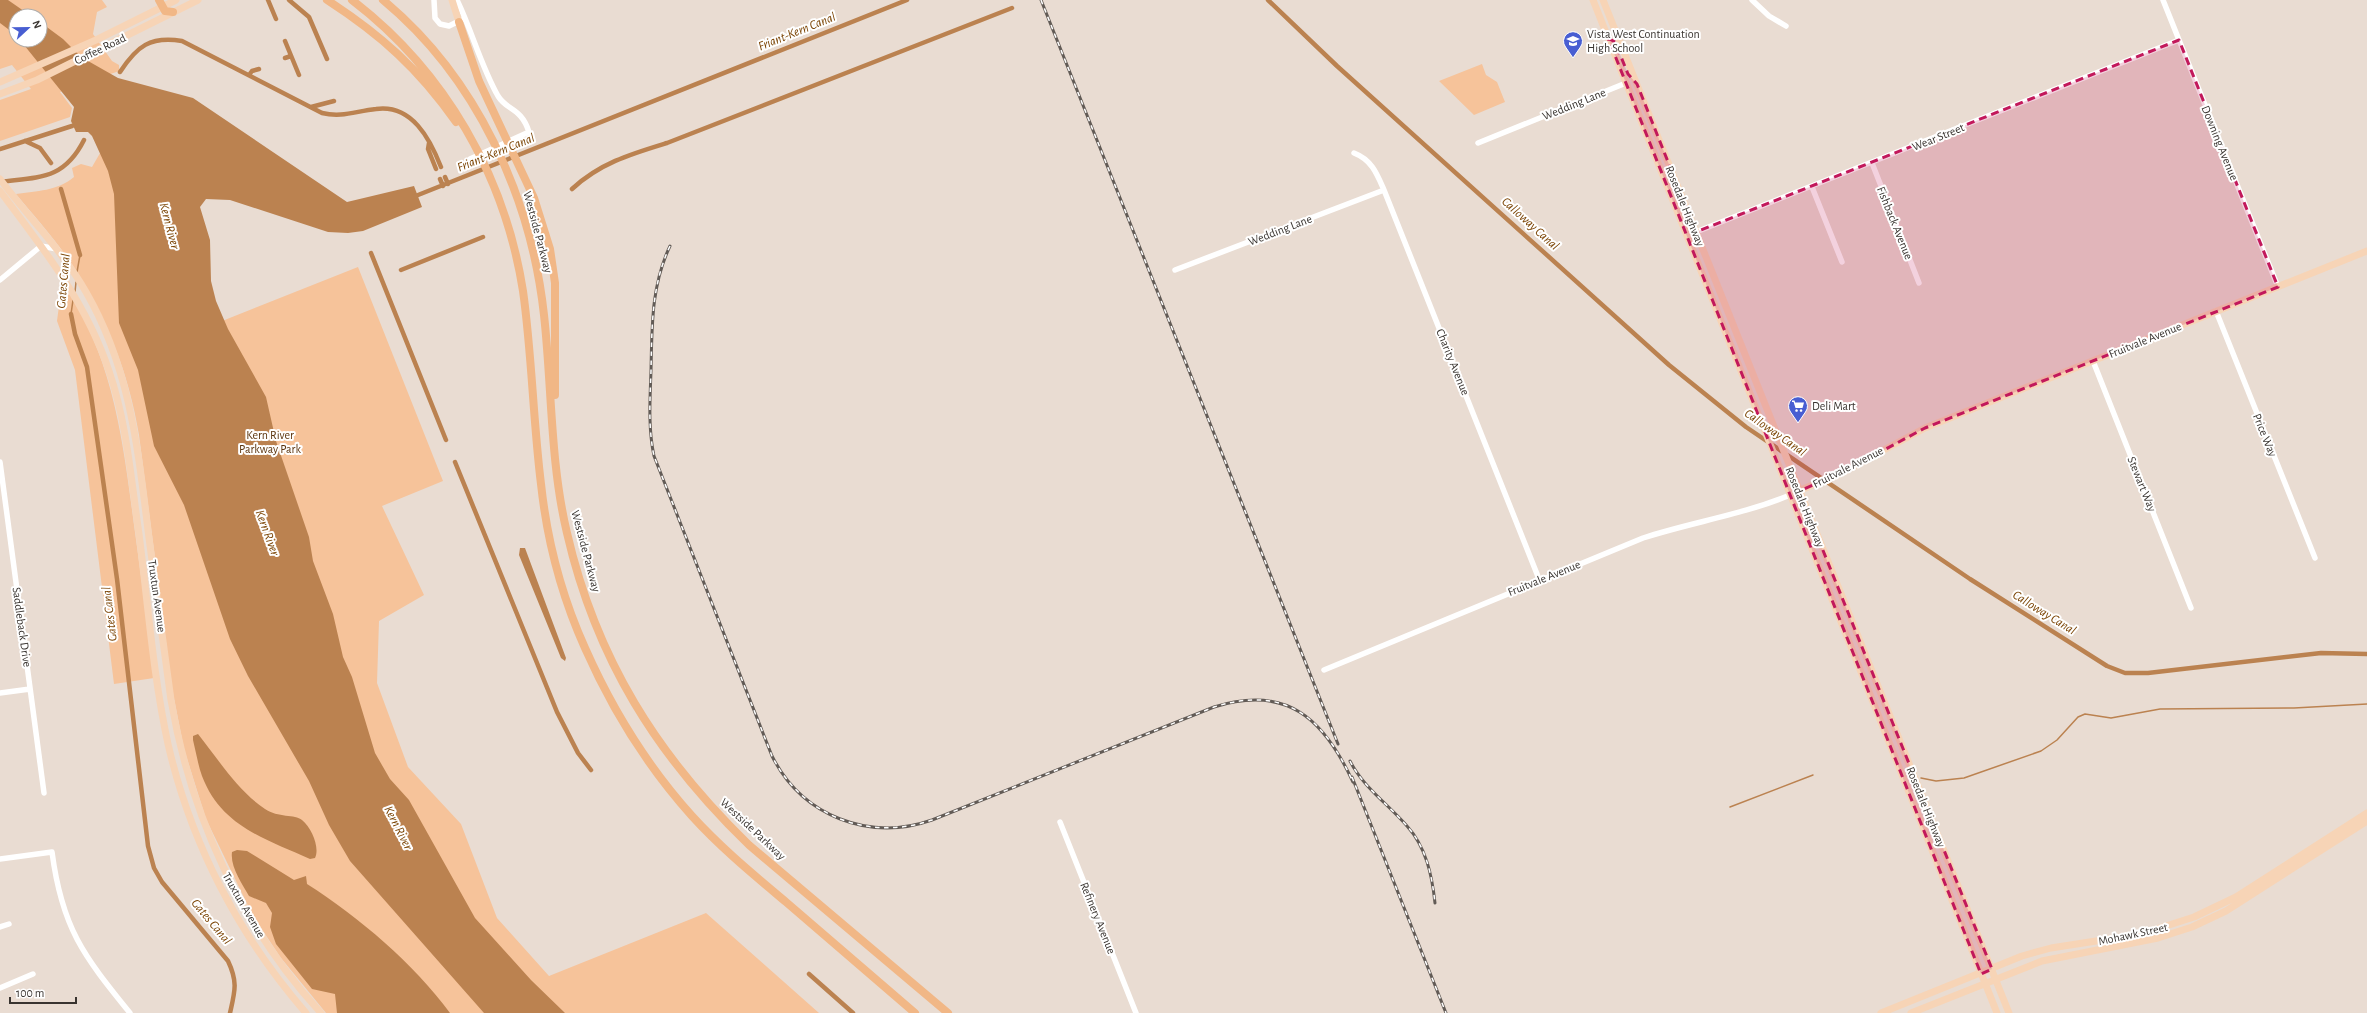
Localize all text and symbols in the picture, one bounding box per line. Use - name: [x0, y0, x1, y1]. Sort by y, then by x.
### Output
- north arrow: [8, 8, 48, 48]
- water label: Friant-Kern Canal: [756, 11, 838, 53]
- text: N: [30, 19, 43, 30]
- place label: Vista West Continuation High School: [1587, 28, 1700, 54]
- school or university icon: Vista West Continuation High School: [1562, 30, 1584, 58]
- street label: Coffee Road: [72, 31, 128, 67]
- street label: Wedding Lane: [1541, 86, 1607, 122]
- street label: Downing Avenue: [2200, 104, 2240, 182]
- street label: Wear Street: [1910, 121, 1966, 153]
- water label: Friant-Kern Canal: [455, 132, 537, 174]
- street label: Rosedale Highway: [1662, 164, 1707, 248]
- street label: Fishback Avenue: [1875, 185, 1915, 261]
- street label: Westside Parkway: [520, 190, 555, 274]
- water label: Calloway Canal: [1499, 195, 1561, 253]
- water label: Kern River: [157, 201, 182, 251]
- street label: Wedding Lane: [1246, 212, 1314, 248]
- water label: Gates Canal: [55, 253, 73, 309]
- street label: Fruitvale Avenue: [2107, 320, 2183, 360]
- street label: Charity Avenue: [1433, 327, 1472, 397]
- supermarket icon: Deli Mart: [1787, 395, 1809, 423]
- place label: Deli Mart: [1812, 400, 1856, 412]
- water label: Calloway Canal: [1742, 407, 1808, 459]
- street label: Price Way: [2250, 412, 2279, 459]
- park label: Kern River Parkway Park: [239, 429, 301, 456]
- street label: Fruitvale Avenue: [1811, 444, 1885, 490]
- street label: Stewart Way: [2125, 455, 2159, 514]
- street label: Rosedale Highway: [1782, 465, 1827, 549]
- water label: Kern River: [253, 508, 282, 558]
- street label: Westside Parkway: [568, 509, 603, 593]
- street label: Fruitvale Avenue: [1506, 558, 1582, 598]
- street label: Truxtun Avenue: [146, 559, 168, 633]
- street label: Saddleback Drive: [10, 586, 34, 668]
- water label: Gates Canal: [100, 586, 120, 642]
- water label: Calloway Canal: [2010, 588, 2078, 638]
- street label: Rosedale Highway: [1903, 765, 1948, 849]
- street label: Westside Parkway: [717, 796, 788, 863]
- water label: Kern River: [381, 804, 415, 853]
- street label: Truxtun Avenue: [220, 870, 268, 940]
- street label: Refinery Avenue: [1077, 880, 1118, 956]
- water label: Gates Canal: [188, 897, 234, 947]
- street label: Mohawk Street: [2097, 921, 2169, 947]
- scale bar: [10, 979, 76, 1005]
- text: 100 m: [16, 987, 44, 999]

